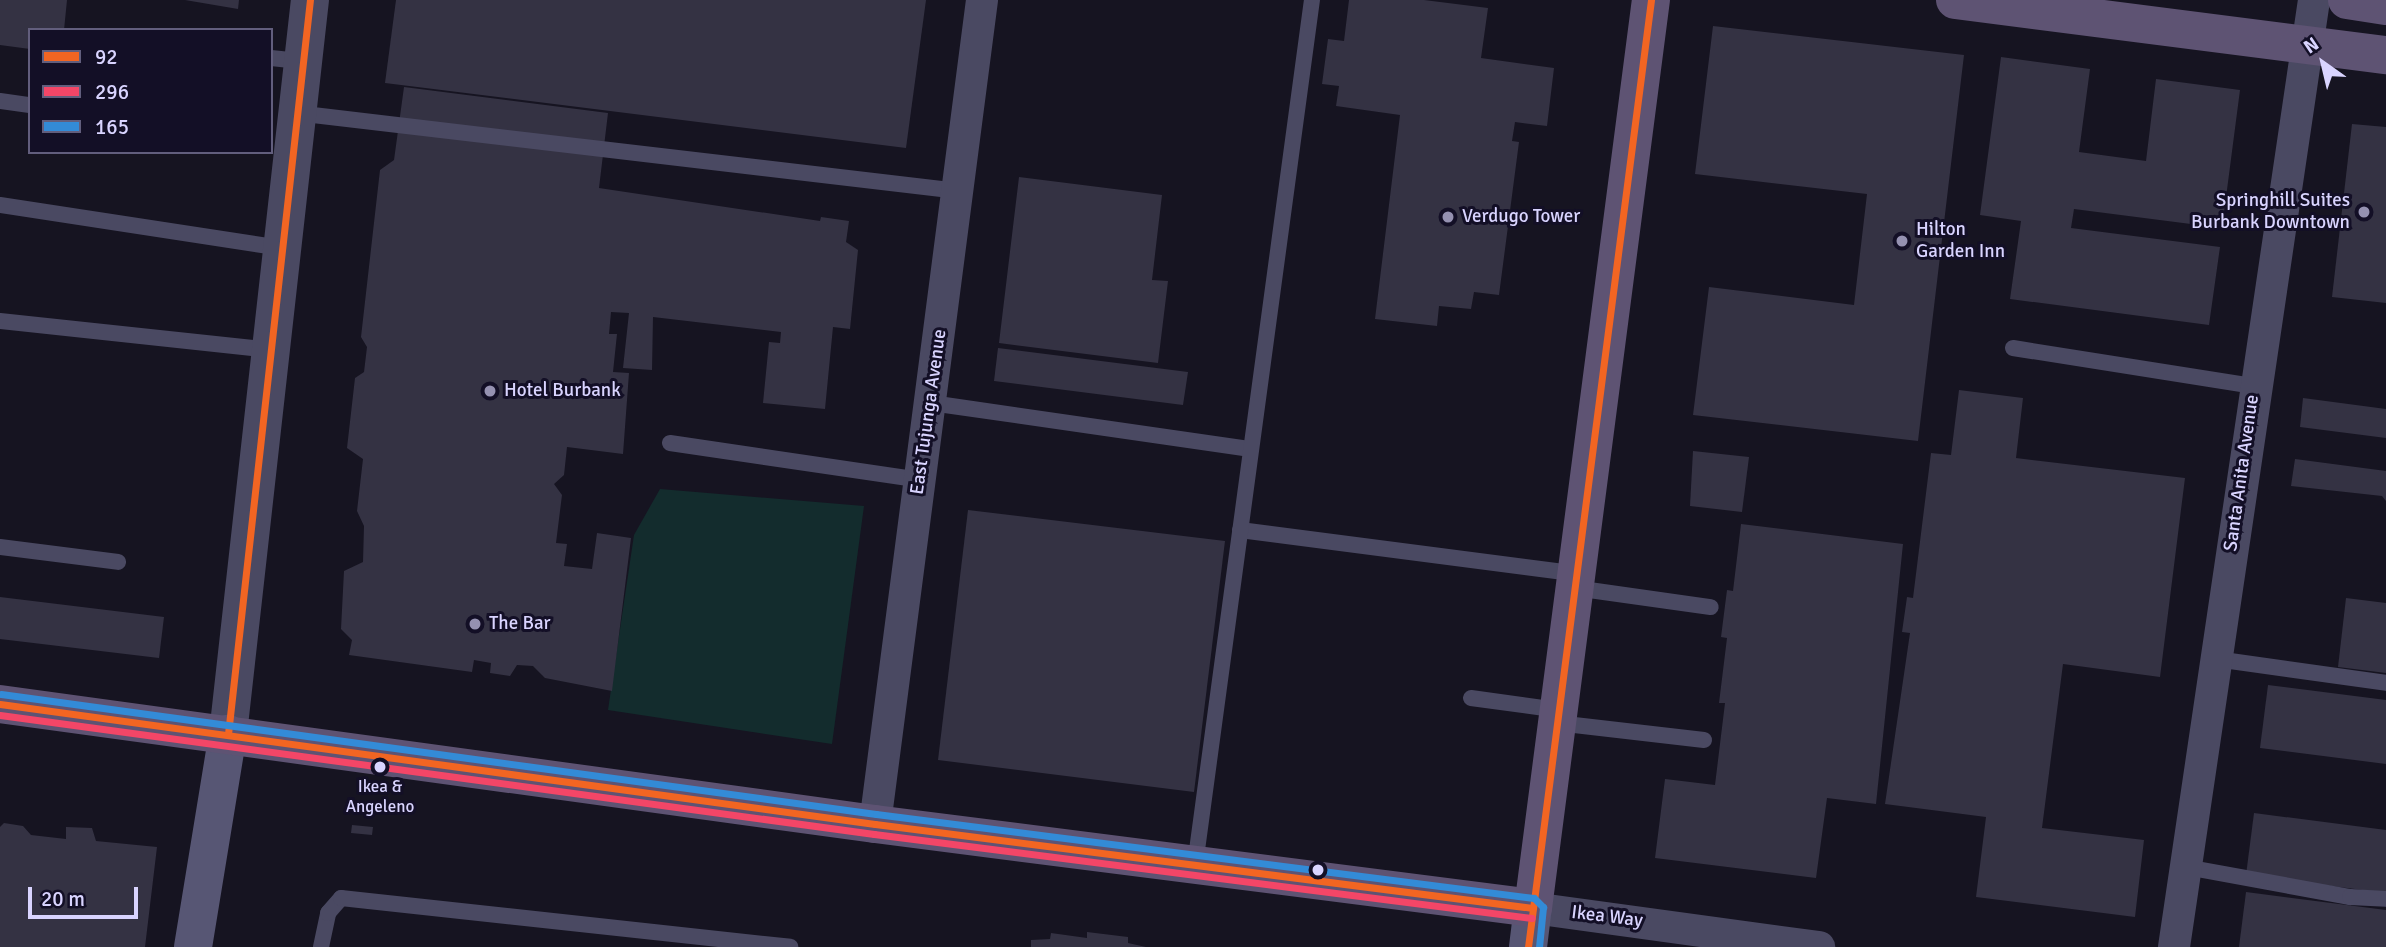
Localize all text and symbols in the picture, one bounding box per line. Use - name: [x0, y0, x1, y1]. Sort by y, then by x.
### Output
- legend: [28, 28, 273, 154]
- north arrow: [2288, 28, 2358, 98]
- text: N: [2299, 32, 2323, 59]
- text: 92: [95, 44, 118, 70]
- text: 296: [95, 79, 129, 105]
- text: 165: [95, 114, 129, 140]
- place label: Springhill Suites Burbank Downtown: [2191, 190, 2350, 234]
- marker: Springhill Suites Burbank Downtown: [2356, 204, 2372, 220]
- place label: Verdugo Tower: [1462, 206, 1580, 228]
- marker: Verdugo Tower: [1440, 209, 1456, 225]
- place label: Hilton Garden Inn: [1916, 219, 2005, 263]
- marker: Hilton Garden Inn: [1894, 233, 1910, 249]
- street label: East Tujunga Avenue: [906, 328, 952, 496]
- place label: Hotel Burbank: [504, 380, 621, 402]
- marker: Hotel Burbank: [482, 383, 498, 399]
- street label: Santa Anita Avenue: [2220, 393, 2264, 553]
- place label: The Bar: [489, 613, 551, 635]
- marker: The Bar: [467, 616, 483, 632]
- marker: Ikea & Angeleno: [373, 760, 387, 774]
- place label: Ikea & Angeleno: [346, 777, 414, 817]
- unlabelled marker: [1311, 863, 1325, 877]
- scale bar: [32, 874, 142, 918]
- text: 20 m: [41, 886, 85, 912]
- street label: Ikea Way: [1570, 901, 1644, 933]

